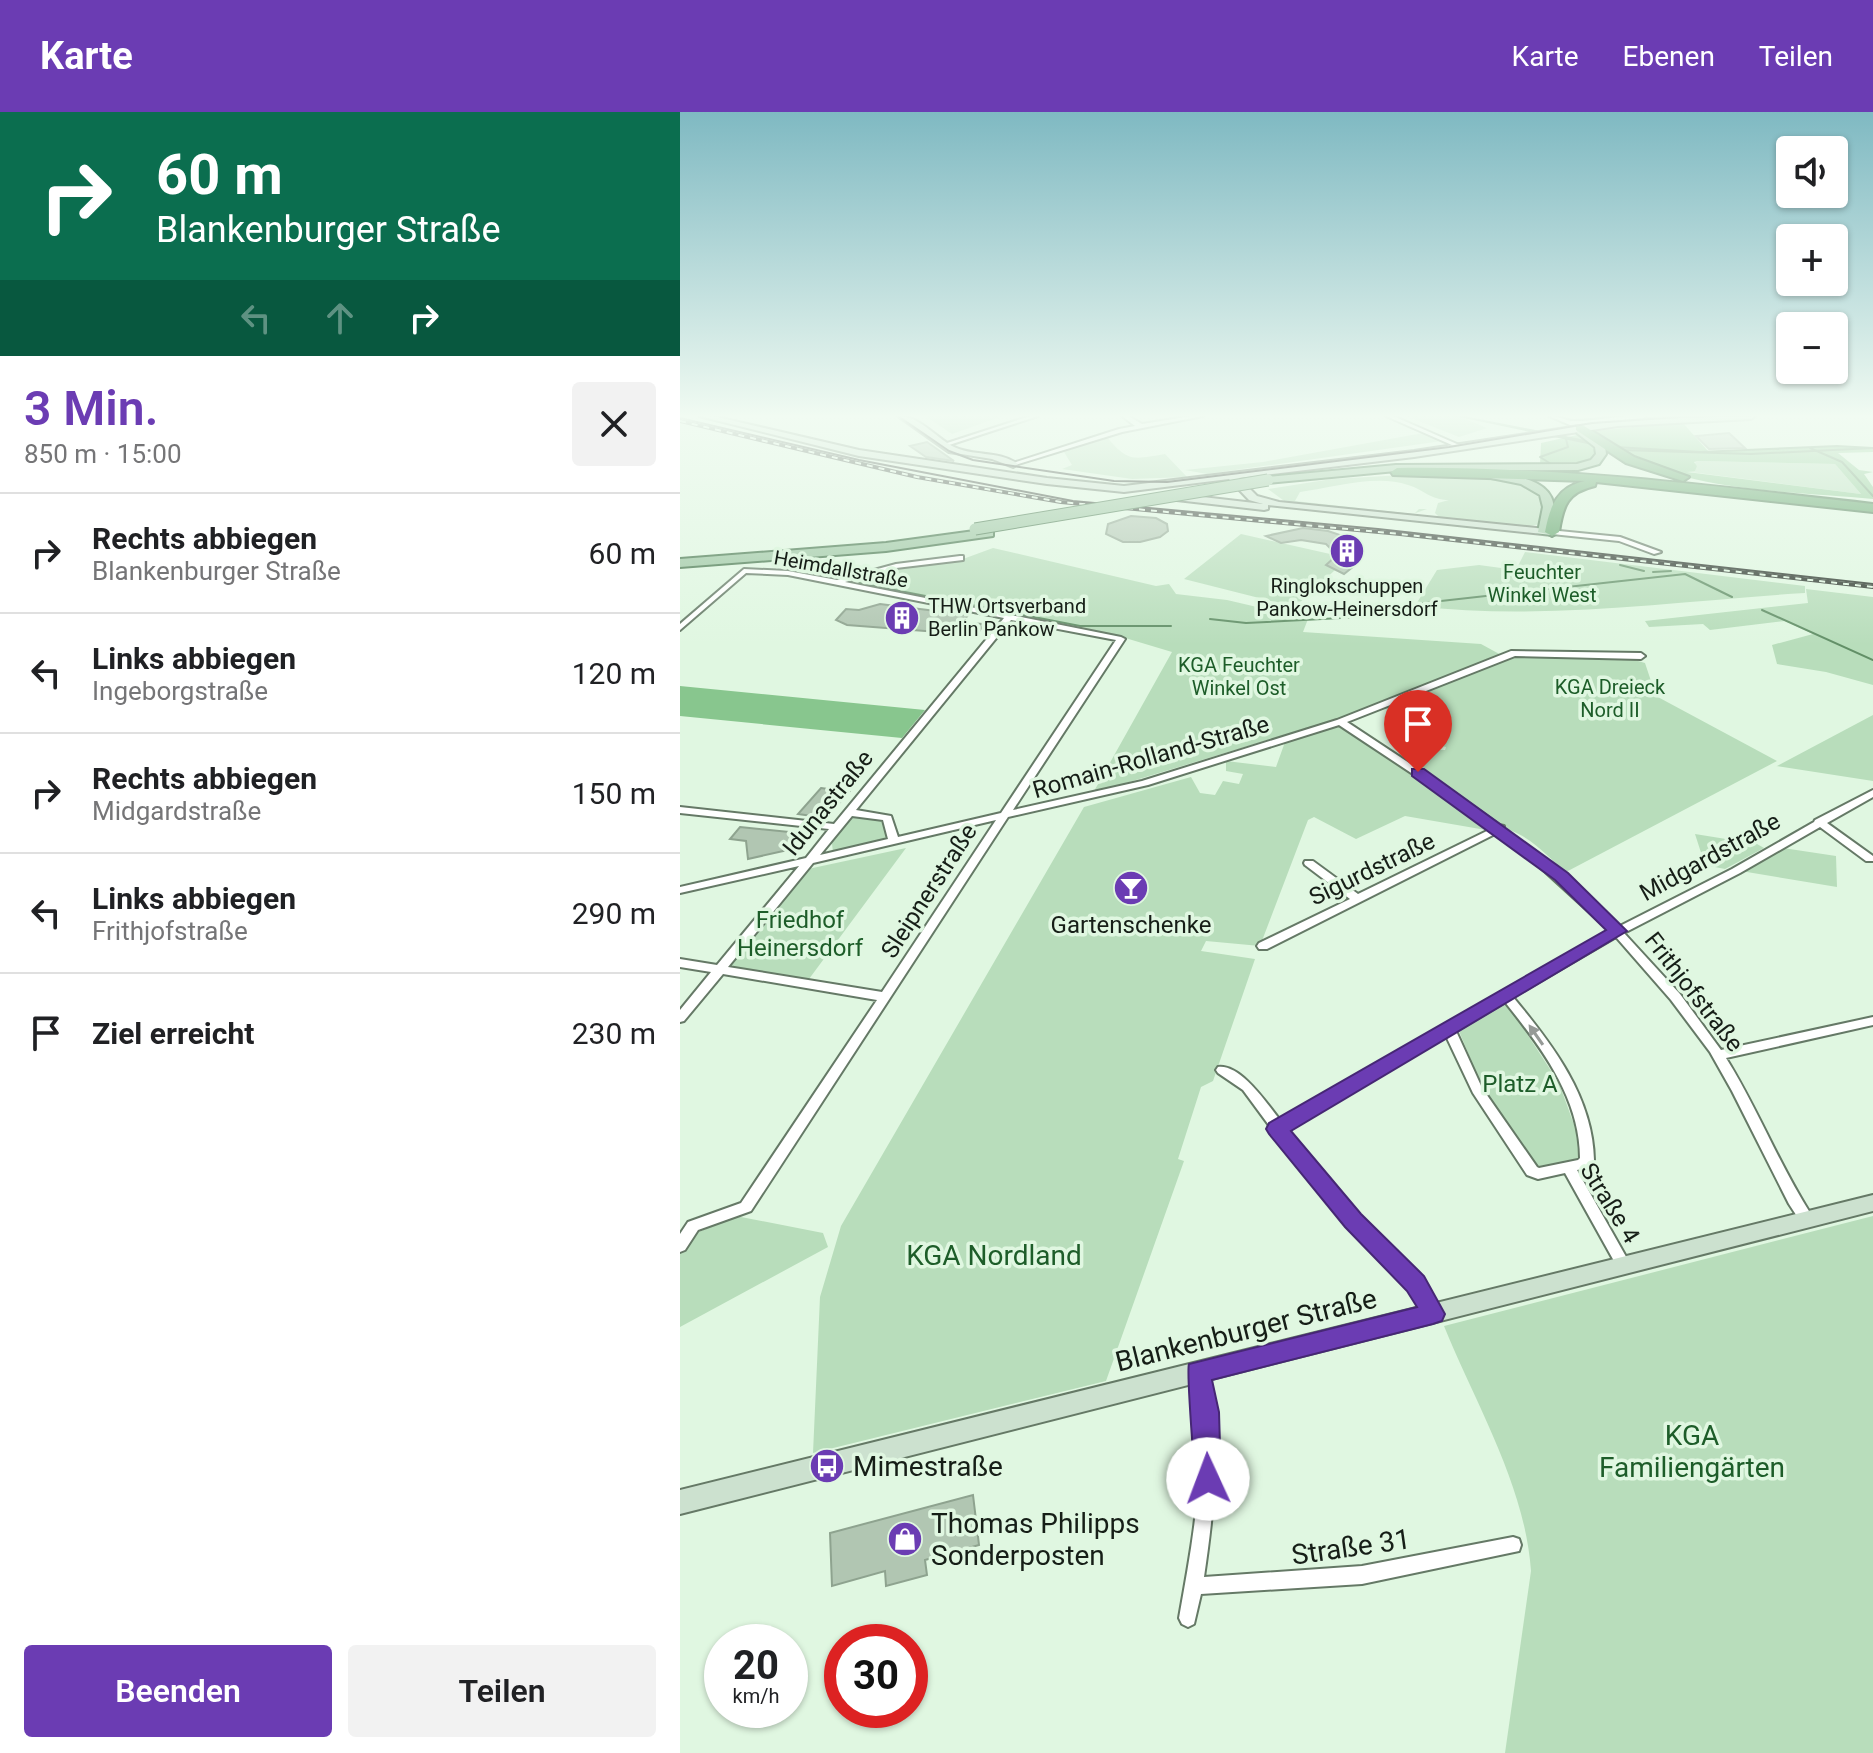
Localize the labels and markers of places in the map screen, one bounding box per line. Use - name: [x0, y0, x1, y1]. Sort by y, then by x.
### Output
- building icon: Ringlokschuppen Pankow-Heinersdorf: [1328, 532, 1366, 570]
- place label: Ringlokschuppen Pankow-Heinersdorf: [1256, 574, 1438, 621]
- place label: THW Ortsverband Berlin Pankow: [928, 594, 1086, 641]
- building icon: THW Ortsverband Berlin Pankow: [883, 599, 921, 637]
- pin: [1384, 690, 1452, 772]
- bar icon: Gartenschenke: [1112, 869, 1150, 907]
- place label: Gartenschenke: [1051, 911, 1211, 939]
- bus stop icon: Mimestraße: [808, 1447, 846, 1485]
- place label: Mimestraße: [853, 1450, 1003, 1483]
- place label: Thomas Philipps Sonderposten: [931, 1507, 1140, 1572]
- shop icon: Thomas Philipps Sonderposten: [886, 1520, 924, 1558]

